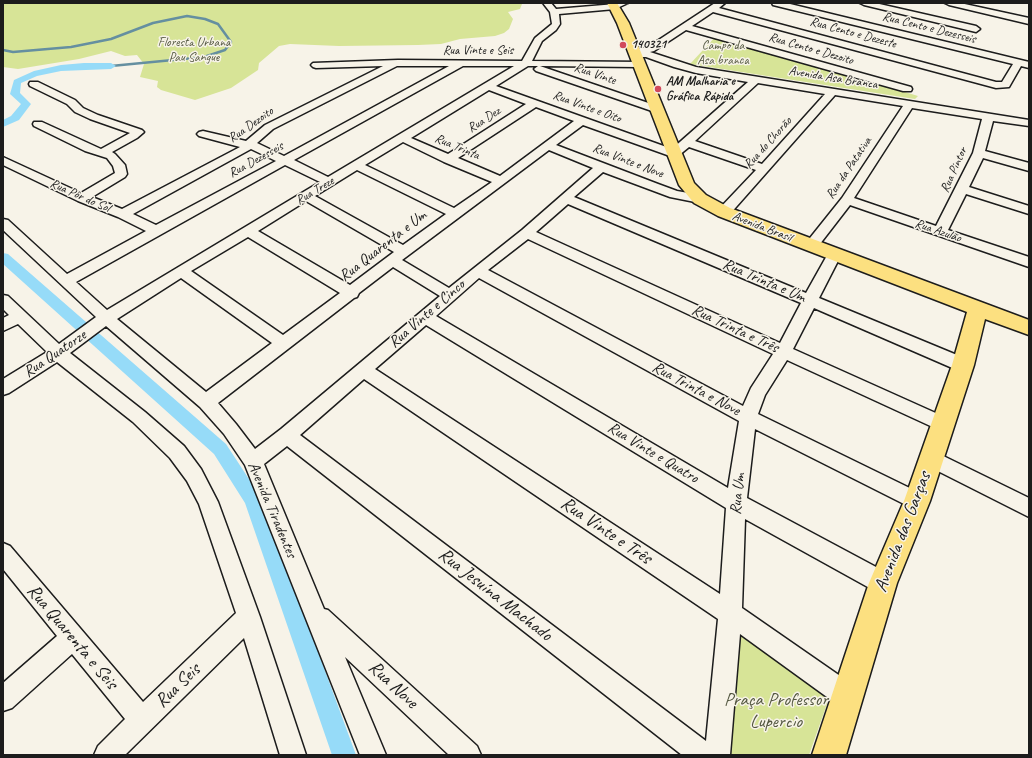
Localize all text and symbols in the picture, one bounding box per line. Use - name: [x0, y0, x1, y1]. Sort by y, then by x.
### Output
- street label: Rua Cento e Dezesseis: [881, 9, 977, 47]
- street label: Rua Cento e Dezeste: [808, 14, 898, 52]
- street label: Rua Cento e Dezoito: [767, 29, 855, 69]
- park label: Floresta Urbana Pau Sangue: [158, 35, 230, 66]
- place label: 140321: [631, 37, 666, 53]
- park label: Campo da Asa branca: [697, 38, 749, 69]
- marker: 140321: [618, 40, 628, 50]
- street label: Rua Vinte e Seis: [443, 43, 513, 59]
- street label: Rua Vinte: [572, 60, 618, 88]
- street label: Avenida Asa Branca: [788, 63, 878, 93]
- place label: AM Malharia e Gráfica Rápida: [666, 74, 735, 105]
- marker: AM Malharia e Gráfica Rápida: [653, 84, 663, 94]
- street label: Rua Vinte e Oito: [551, 87, 623, 127]
- street label: Rua Dezoito: [225, 104, 277, 146]
- street label: Rua Dez: [465, 104, 503, 136]
- street label: Rua do Chorão: [741, 114, 795, 172]
- street label: Rua Trinta: [432, 131, 482, 163]
- street label: Rua da Patativa: [823, 134, 875, 202]
- street label: Rua Dezesseis: [226, 139, 286, 181]
- street label: Rua Vinte e Nove: [590, 140, 666, 182]
- street label: Rua Pintor: [937, 145, 971, 195]
- street label: Rua Treze: [293, 174, 337, 208]
- street label: Rua Pôr do Sol: [48, 176, 112, 216]
- street label: Rua Quarenta e Um: [336, 206, 430, 286]
- street label: Avenida Brasil: [730, 208, 794, 246]
- street label: Rua Azulão: [913, 216, 963, 246]
- street label: Rua Trinta e Um: [720, 255, 808, 307]
- street label: Rua Vinte e Cinco: [385, 276, 469, 352]
- street label: Rua Trinta e Três: [689, 301, 781, 357]
- street label: Rua Quatorze: [20, 326, 90, 382]
- street label: Rua Trinta e Nove: [649, 358, 743, 420]
- street label: Rua Vinte e Quatro: [604, 418, 702, 488]
- street label: Avenida Tiradentes: [243, 459, 301, 561]
- street label: Avenida das Garças: [870, 469, 936, 595]
- street label: Rua Um: [726, 472, 750, 516]
- street label: Rua Vinte e Três: [556, 492, 656, 570]
- street label: Rua Jesuína Machado: [433, 543, 557, 647]
- street label: Rua Quarenta e Seis: [22, 580, 122, 694]
- street label: Rua Nove: [363, 656, 423, 714]
- street label: Rua Seis: [151, 659, 205, 713]
- park label: Praça Professor Lupercio: [724, 689, 828, 733]

